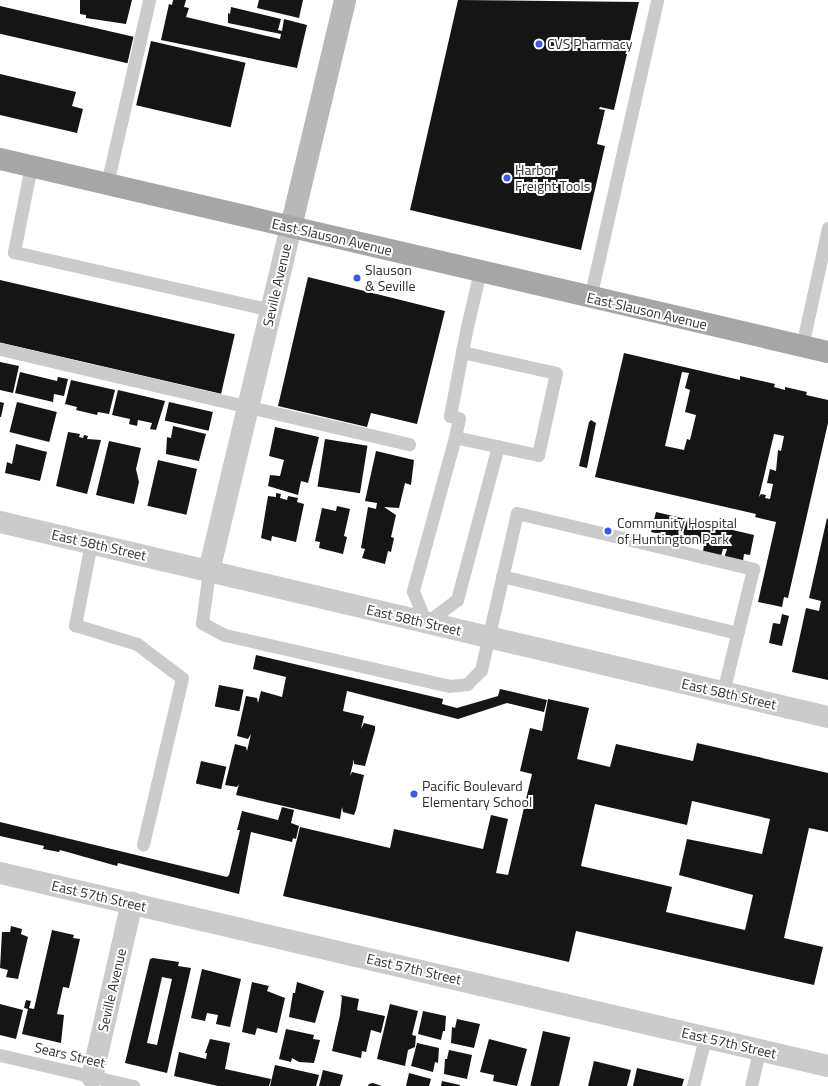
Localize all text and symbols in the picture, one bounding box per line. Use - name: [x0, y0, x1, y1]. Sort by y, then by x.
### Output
- place label: CVS Pharmacy: [547, 36, 633, 52]
- marker: CVS Pharmacy: [534, 39, 544, 49]
- place label: Harbor Freight Tools: [515, 162, 590, 194]
- marker: Harbor Freight Tools: [502, 173, 512, 183]
- street label: East Slauson Avenue: [270, 215, 394, 259]
- street label: Seville Avenue: [259, 242, 295, 328]
- place label: Slauson & Seville: [365, 262, 416, 294]
- marker: Slauson & Seville: [352, 273, 362, 283]
- street label: East Slauson Avenue: [585, 289, 709, 333]
- place label: Community Hospital of Huntington Park: [617, 515, 737, 548]
- marker: Community Hospital of Huntington Park: [602, 525, 614, 537]
- street label: East 58th Street: [50, 526, 148, 564]
- street label: East 58th Street: [365, 601, 463, 639]
- street label: East 58th Street: [680, 675, 778, 713]
- place label: Pacific Boulevard Elementary School: [422, 778, 532, 810]
- marker: Pacific Boulevard Elementary School: [409, 789, 419, 799]
- street label: East 57th Street: [50, 877, 148, 915]
- street label: Seville Avenue: [94, 947, 130, 1033]
- street label: East 57th Street: [365, 950, 463, 988]
- street label: East 57th Street: [680, 1024, 778, 1062]
- street label: Sears Street: [33, 1039, 107, 1071]

